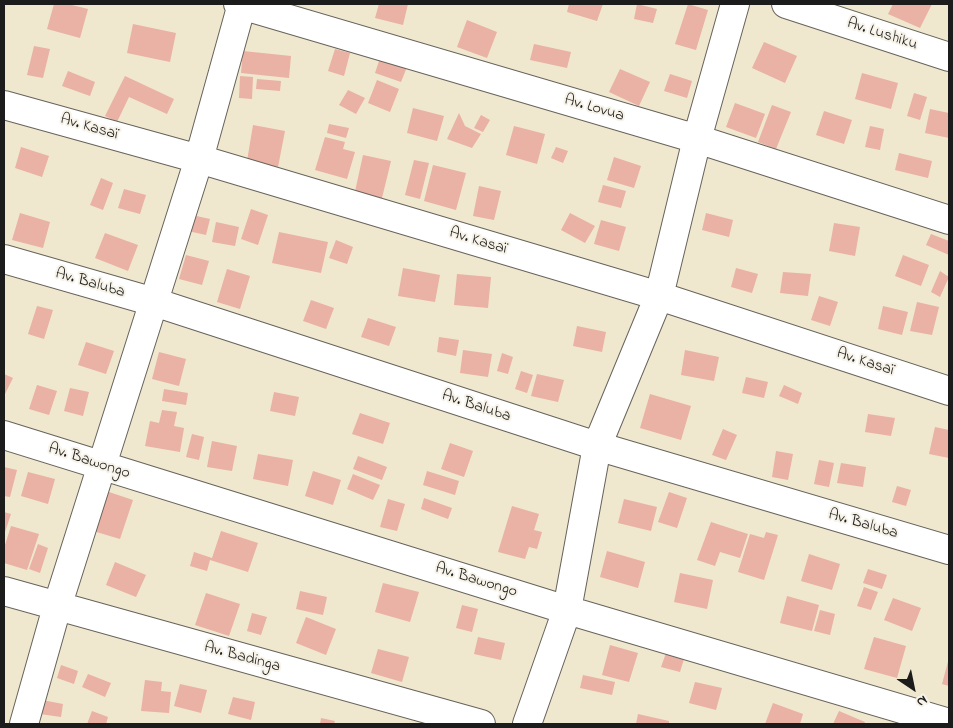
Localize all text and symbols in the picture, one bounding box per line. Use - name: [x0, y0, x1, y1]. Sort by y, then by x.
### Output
- street label: Av. Lushiku: [844, 15, 920, 55]
- street label: Av. Lovua: [562, 91, 626, 127]
- street label: Av. Kasaï: [58, 111, 120, 145]
- street label: Av. Kasaï: [447, 224, 509, 260]
- street label: Av. Baluba: [53, 265, 127, 303]
- street label: Av. Kasaï: [834, 345, 896, 381]
- street label: Av. Baluba: [439, 387, 513, 427]
- street label: Av. Bawongo: [46, 440, 132, 484]
- street label: Av. Baluba: [826, 506, 900, 544]
- street label: Av. Bawongo: [433, 559, 519, 603]
- street label: Av. Badinga: [202, 639, 282, 677]
- north arrow: [888, 663, 938, 713]
- text: N: [912, 689, 931, 712]

